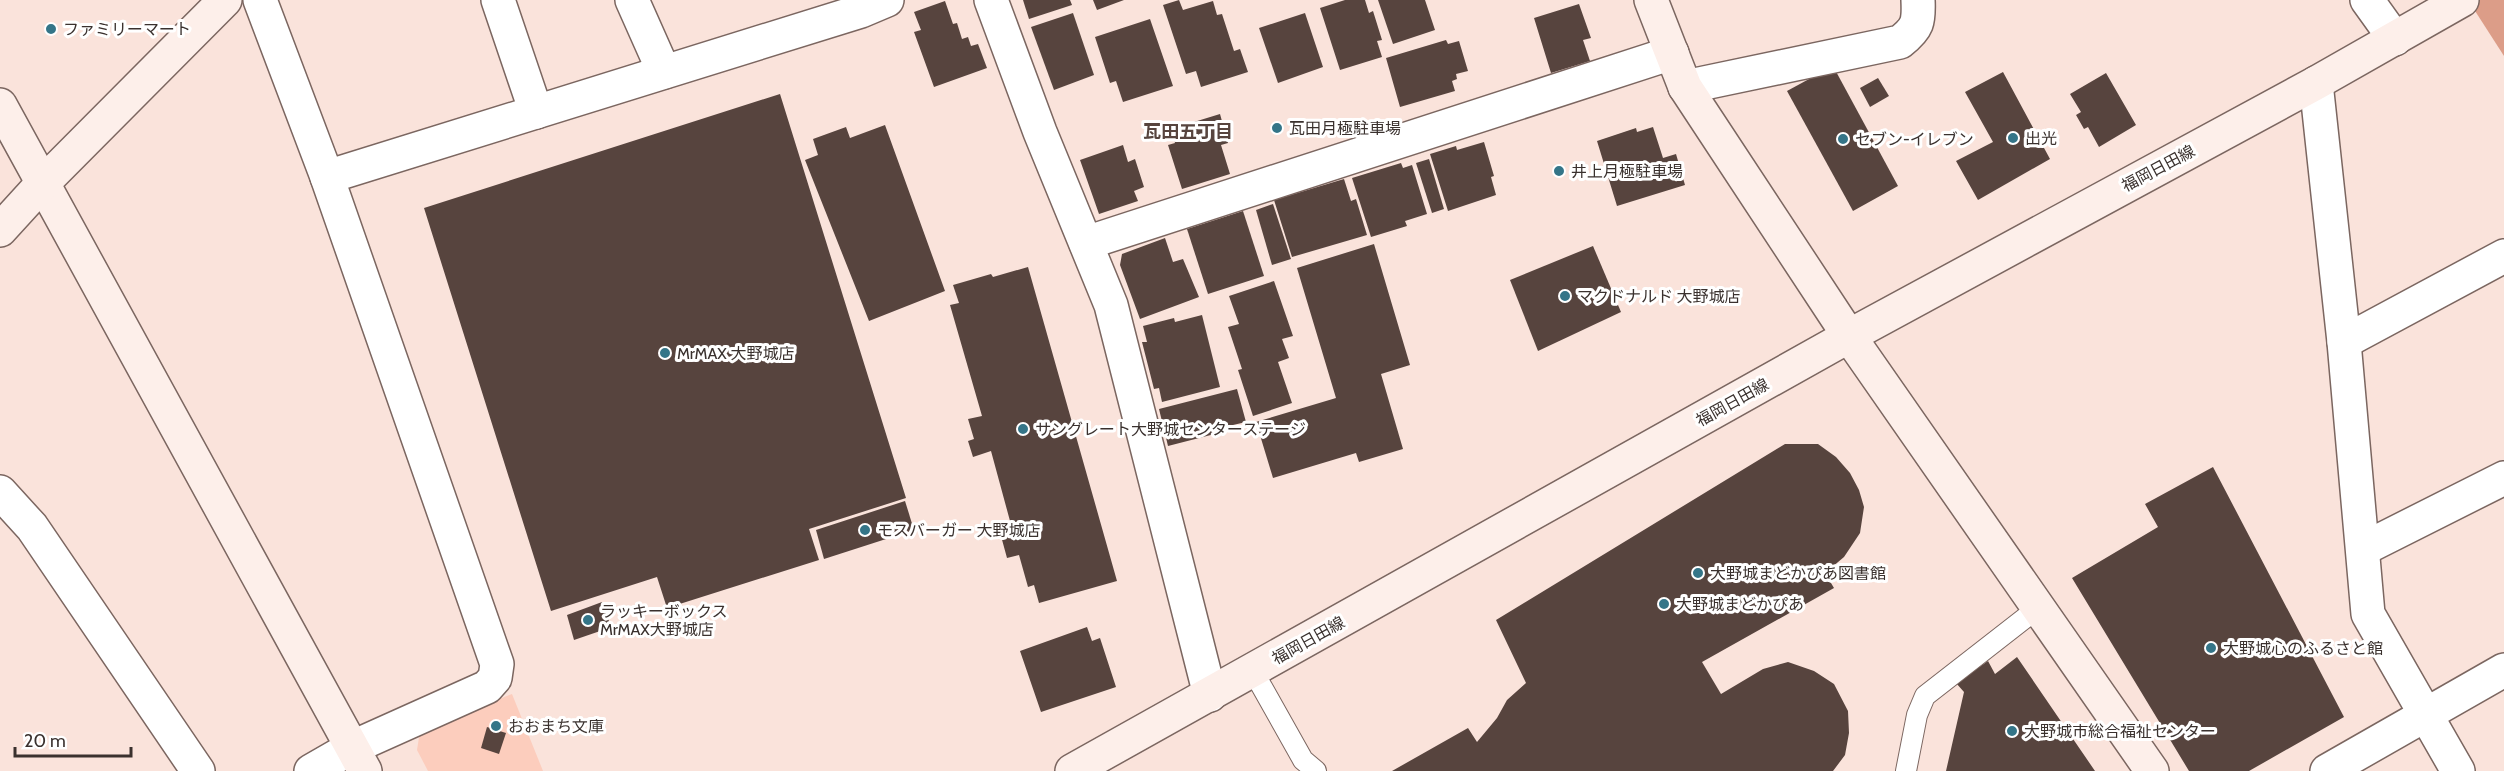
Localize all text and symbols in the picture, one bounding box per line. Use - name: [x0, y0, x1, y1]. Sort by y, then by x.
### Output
- place label: ファミリーマート: [63, 20, 191, 39]
- marker: ファミリーマート: [44, 22, 58, 36]
- place label: 瓦田月極駐車場: [1289, 119, 1401, 138]
- district label: 瓦田五丁目: [1143, 121, 1233, 143]
- marker: 瓦田月極駐車場: [1270, 121, 1284, 135]
- place label: 出光: [2025, 129, 2057, 148]
- place label: セブン-イレブン: [1855, 130, 1974, 149]
- marker: 出光: [2006, 131, 2020, 145]
- marker: セブン-イレブン: [1836, 132, 1850, 146]
- street label: 福岡日田線: [2118, 141, 2198, 196]
- place label: 井上月極駐車場: [1571, 162, 1683, 181]
- marker: 井上月極駐車場: [1552, 164, 1566, 178]
- place label: マクドナルド 大野城店: [1577, 287, 1741, 306]
- marker: マクドナルド 大野城店: [1558, 289, 1572, 303]
- place label: MrMAX 大野城店: [677, 344, 794, 363]
- marker: MrMAX 大野城店: [658, 346, 672, 360]
- street label: 福岡日田線: [1693, 375, 1772, 430]
- place label: サングレート大野城センターステージ: [1035, 420, 1306, 439]
- marker: サングレート大野城センターステージ: [1016, 422, 1030, 436]
- place label: モスバーガー 大野城店: [877, 521, 1041, 540]
- marker: モスバーガー 大野城店: [858, 523, 872, 537]
- place label: 大野城まどかぴあ図書館: [1710, 564, 1886, 583]
- marker: 大野城まどかぴあ図書館: [1691, 566, 1705, 580]
- place label: 大野城まどかぴあ: [1676, 595, 1804, 614]
- marker: 大野城まどかぴあ: [1657, 597, 1671, 611]
- place label: ラッキーボックス MrMAX大野城店: [600, 602, 728, 639]
- marker: ラッキーボックス MrMAX大野城店: [581, 613, 595, 627]
- street label: 福岡日田線: [1269, 613, 1348, 668]
- place label: 大野城心のふるさと館: [2223, 639, 2383, 658]
- marker: 大野城心のふるさと館: [2204, 641, 2218, 655]
- place label: おおまち文庫: [508, 717, 604, 736]
- marker: おおまち文庫: [489, 719, 503, 733]
- scale bar: [15, 720, 130, 758]
- place label: 大野城市総合福祉センター: [2024, 722, 2216, 741]
- marker: 大野城市総合福祉センター: [2005, 724, 2019, 738]
- text: 20 m: [24, 730, 66, 752]

